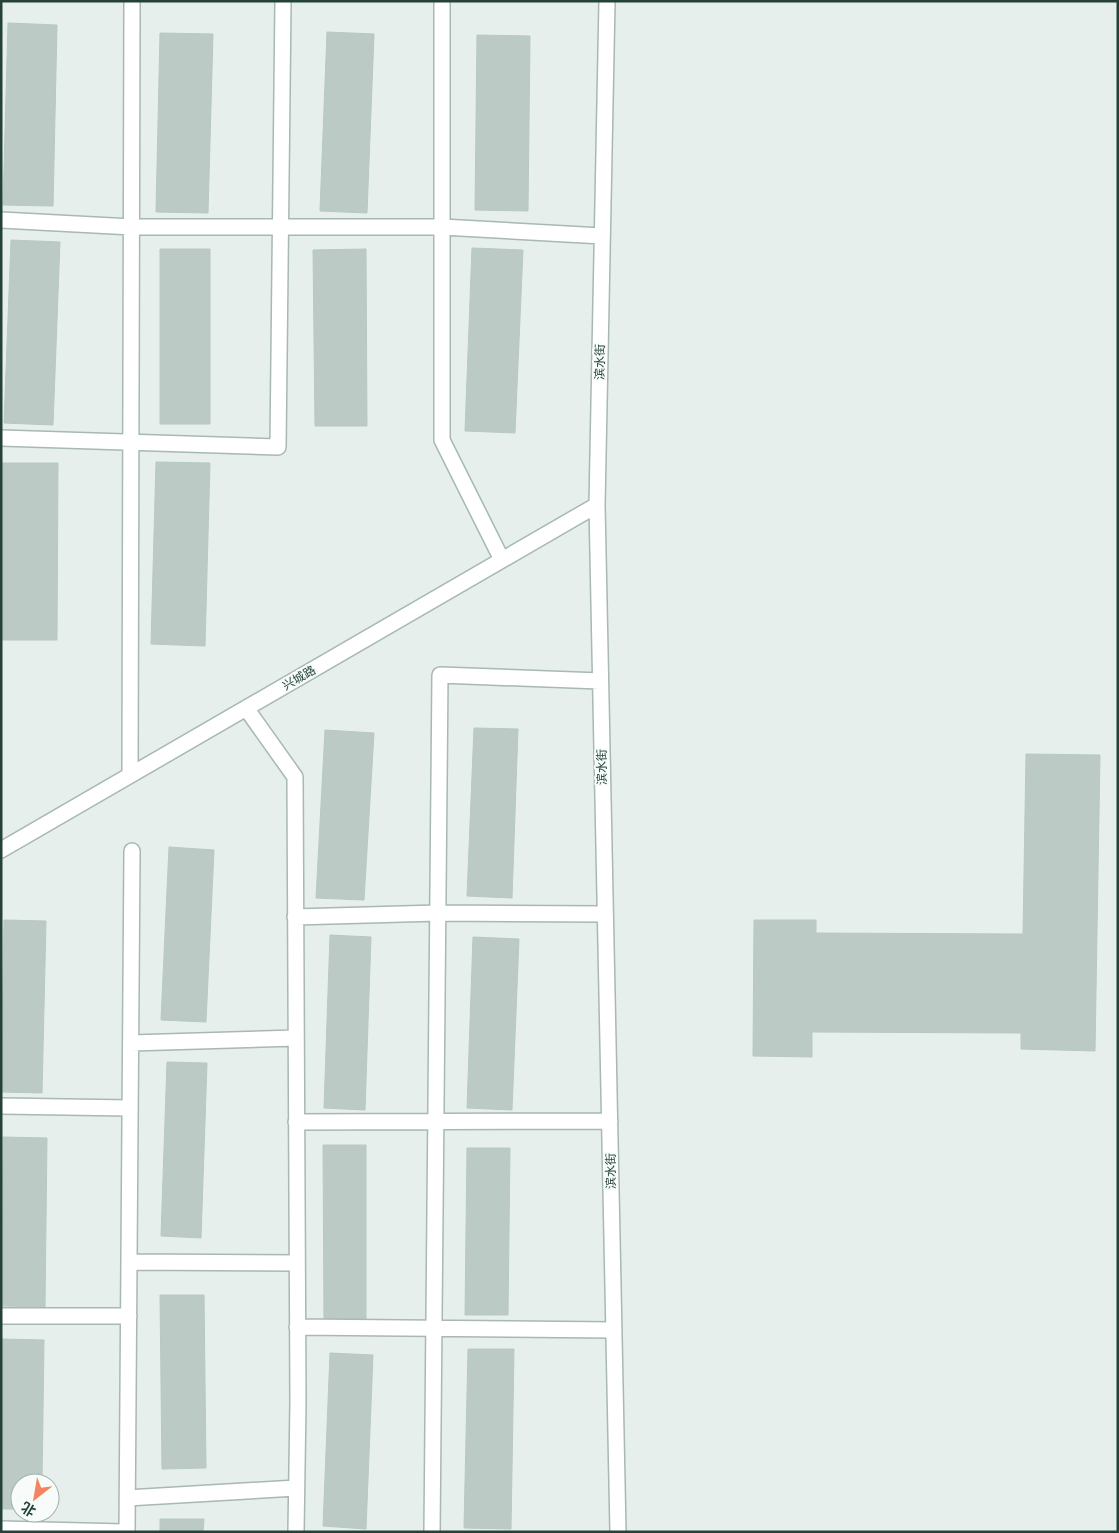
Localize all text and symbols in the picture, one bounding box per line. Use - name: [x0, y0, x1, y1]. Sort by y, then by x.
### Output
- street label: 滨水街: [591, 344, 608, 380]
- street label: 兴城路: [279, 661, 319, 694]
- street label: 滨水街: [593, 749, 610, 785]
- street label: 滨水街: [602, 1153, 619, 1189]
- north arrow: [10, 1473, 60, 1523]
- text: 北: [17, 1498, 39, 1521]

